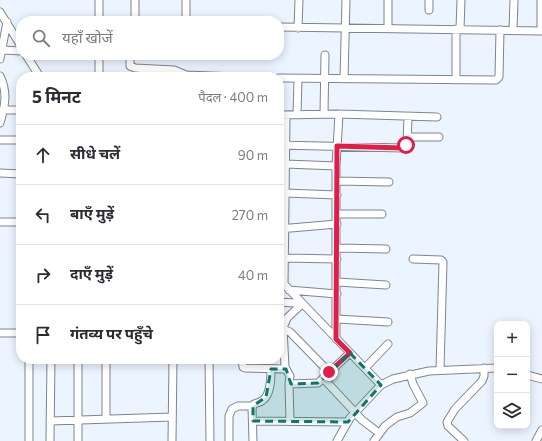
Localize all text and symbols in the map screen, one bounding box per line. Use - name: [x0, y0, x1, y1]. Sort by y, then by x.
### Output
- search box: [16, 16, 284, 60]
- icon: search: [30, 27, 52, 49]
- text: यहाँ खोजें: [62, 28, 113, 46]
- text: 5 मिनट: [32, 86, 81, 107]
- text: पैदल · 400 m: [198, 89, 268, 105]
- route start: [397, 136, 415, 154]
- icon: ahead: [32, 144, 54, 166]
- text: सीधे चलें: [70, 144, 120, 162]
- text: 90 m: [238, 147, 268, 163]
- icon: left: [32, 204, 54, 226]
- text: बाएँ मुड़ें: [70, 204, 114, 222]
- text: 270 m: [232, 207, 268, 223]
- icon: right: [32, 264, 54, 286]
- text: दाएँ मुड़ें: [70, 264, 113, 282]
- text: 40 m: [238, 267, 268, 283]
- map controls: [494, 321, 530, 429]
- button: +: [494, 321, 530, 357]
- icon: arrive: [32, 324, 54, 346]
- text: गंतव्य पर पहुँचे: [70, 324, 153, 342]
- button: −: [494, 357, 530, 393]
- route end: [320, 363, 338, 381]
- button: layers: [494, 393, 530, 429]

